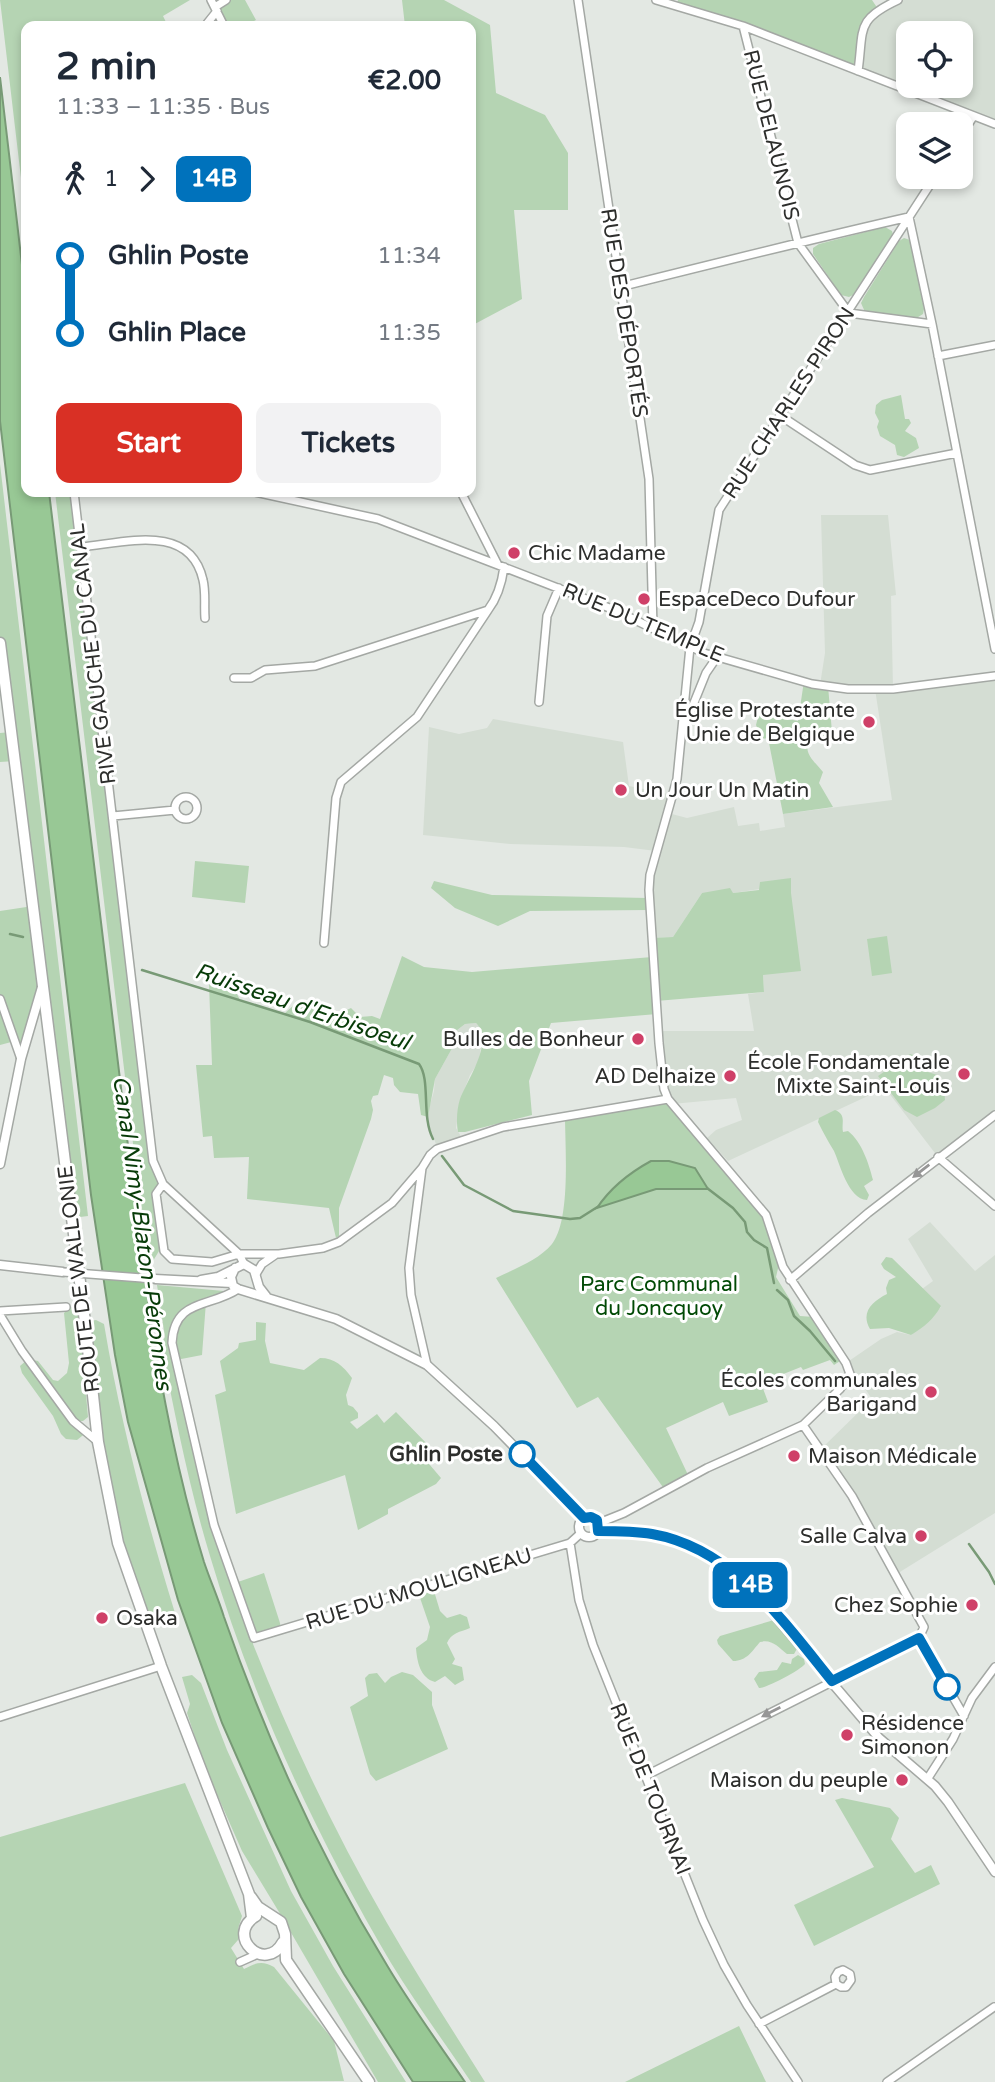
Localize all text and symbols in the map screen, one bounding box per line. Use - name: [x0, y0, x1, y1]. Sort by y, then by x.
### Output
- map controls: [896, 21, 973, 189]
- button: locate: [896, 21, 973, 98]
- text: 2 min: [56, 44, 157, 90]
- street label: RUE DELAUNOIS: [738, 47, 804, 223]
- text: €2.00: [368, 65, 441, 96]
- text: 11:33 – 11:35 · Bus: [56, 93, 270, 121]
- button: layers: [896, 112, 973, 189]
- icon: walk: [56, 160, 94, 198]
- icon: forward: [128, 160, 166, 198]
- text: 14B: [190, 164, 237, 193]
- text: 1: [104, 165, 118, 193]
- street label: RUE DES DÉPORTÉS: [595, 206, 653, 420]
- text: Ghlin Poste: [108, 240, 249, 271]
- text: 11:34: [377, 242, 441, 270]
- street label: RUE CHARLES PIRON: [718, 302, 860, 504]
- text: Ghlin Place: [108, 317, 246, 348]
- text: 11:35: [377, 319, 441, 347]
- button: Start: [56, 403, 242, 483]
- button: Tickets: [256, 403, 441, 483]
- street label: RIVE GAUCHE DU CANAL: [65, 522, 121, 786]
- place label: Chic Madame: [528, 541, 666, 566]
- marker: Chic Madame: [506, 545, 522, 561]
- street label: RUE DU TEMPLE: [559, 578, 727, 668]
- place label: EspaceDeco Dufour: [658, 587, 855, 612]
- marker: EspaceDeco Dufour: [636, 591, 652, 607]
- place label: Église Protestante Unie de Belgique: [675, 698, 855, 747]
- marker: Église Protestante Unie de Belgique: [861, 714, 877, 730]
- place label: Un Jour Un Matin: [635, 778, 809, 803]
- marker: Un Jour Un Matin: [613, 782, 629, 798]
- water label: Ruisseau d'Erbisoeul: [191, 957, 415, 1058]
- place label: Bulles de Bonheur: [443, 1027, 624, 1052]
- marker: Bulles de Bonheur: [630, 1031, 646, 1047]
- place label: École Fondamentale Mixte Saint-Louis: [747, 1050, 950, 1099]
- place label: AD Delhaize: [594, 1064, 716, 1089]
- marker: École Fondamentale Mixte Saint-Louis: [956, 1066, 972, 1082]
- marker: AD Delhaize: [722, 1068, 738, 1084]
- water label: Canal Nimy-Blaton-Péronnes: [106, 1074, 178, 1394]
- one-way arrow: [912, 1163, 930, 1178]
- street label: ROUTE DE WALLONIE: [53, 1164, 105, 1394]
- park label: Parc Communal du Joncquoy: [580, 1272, 738, 1321]
- place label: Écoles communales Barigand: [720, 1368, 917, 1417]
- marker: Écoles communales Barigand: [923, 1384, 939, 1400]
- marker: Ghlin Poste: [509, 1441, 535, 1467]
- place label: Ghlin Poste: [389, 1442, 503, 1467]
- place label: Maison Médicale: [808, 1444, 977, 1469]
- marker: Maison Médicale: [786, 1448, 802, 1464]
- place label: Salle Calva: [800, 1524, 907, 1549]
- marker: Salle Calva: [913, 1528, 929, 1544]
- street label: RUE DU MOULIGNEAU: [303, 1543, 535, 1635]
- line badge: 14B: [710, 1562, 790, 1608]
- text: 14B: [727, 1570, 773, 1599]
- place label: Chez Sophie: [834, 1593, 958, 1618]
- marker: Chez Sophie: [964, 1597, 980, 1613]
- place label: Osaka: [116, 1606, 178, 1631]
- marker: Osaka: [94, 1610, 110, 1626]
- unlabelled marker: [934, 1674, 960, 1700]
- street label: RUE DE TOURNAI: [604, 1699, 696, 1879]
- one-way arrow: [761, 1707, 781, 1718]
- place label: Résidence Simonon: [861, 1711, 964, 1760]
- marker: Résidence Simonon: [839, 1727, 855, 1743]
- place label: Maison du peuple: [710, 1768, 888, 1793]
- marker: Maison du peuple: [894, 1772, 910, 1788]

